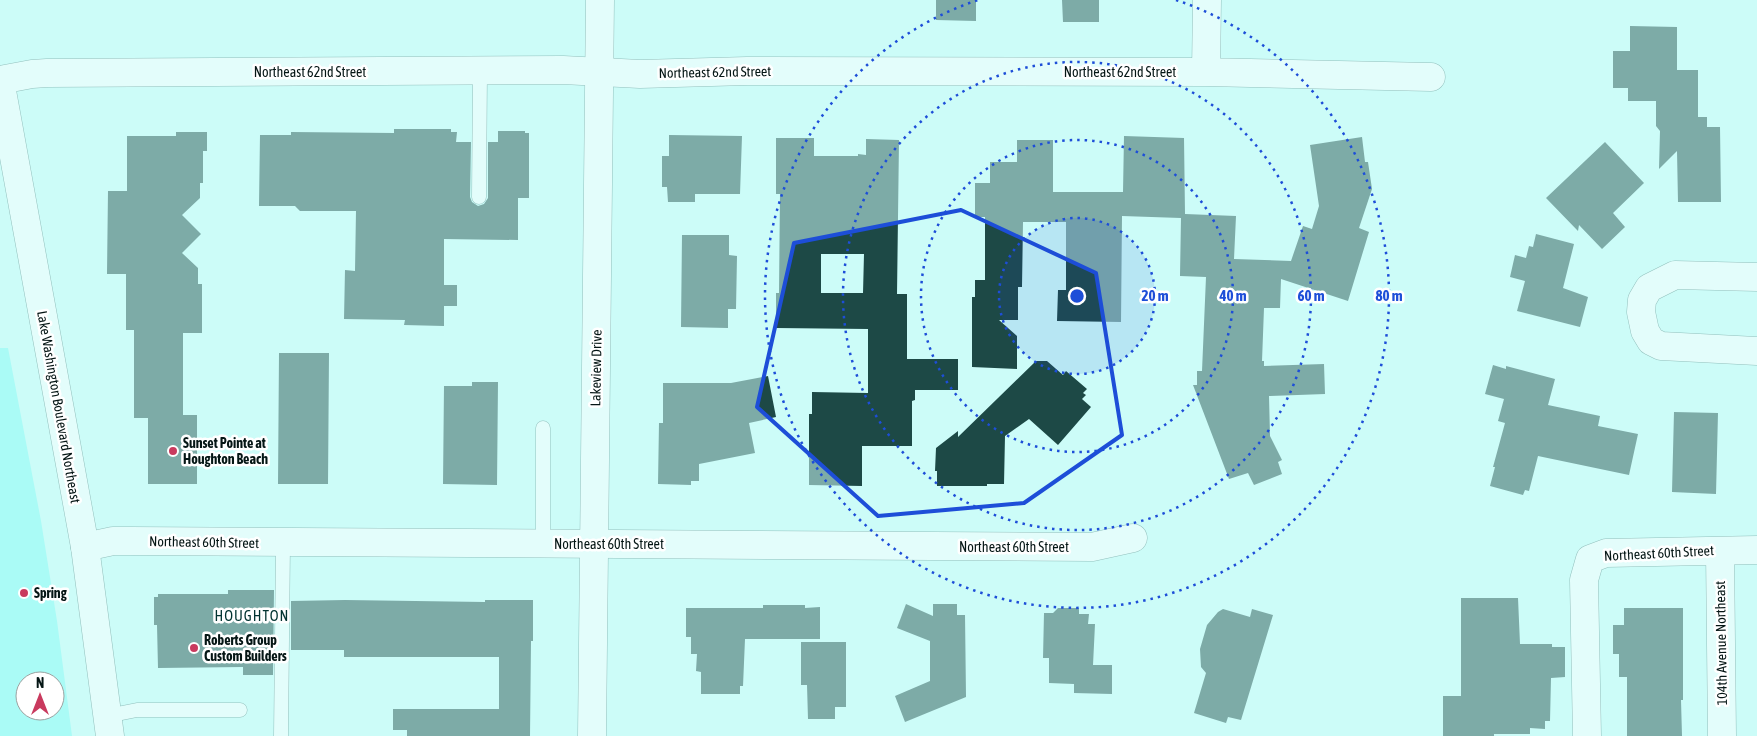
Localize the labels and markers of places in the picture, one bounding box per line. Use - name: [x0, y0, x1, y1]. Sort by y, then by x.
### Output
- centre of rings: [1068, 287, 1086, 305]
- place label: Sunset Pointe at Houghton Beach: [183, 435, 268, 467]
- marker: Sunset Pointe at Houghton Beach: [167, 445, 179, 457]
- place label: Spring: [34, 585, 68, 601]
- marker: Spring: [18, 587, 30, 599]
- place label: Roberts Group Custom Builders: [204, 632, 287, 664]
- marker: Roberts Group Custom Builders: [188, 642, 200, 654]

